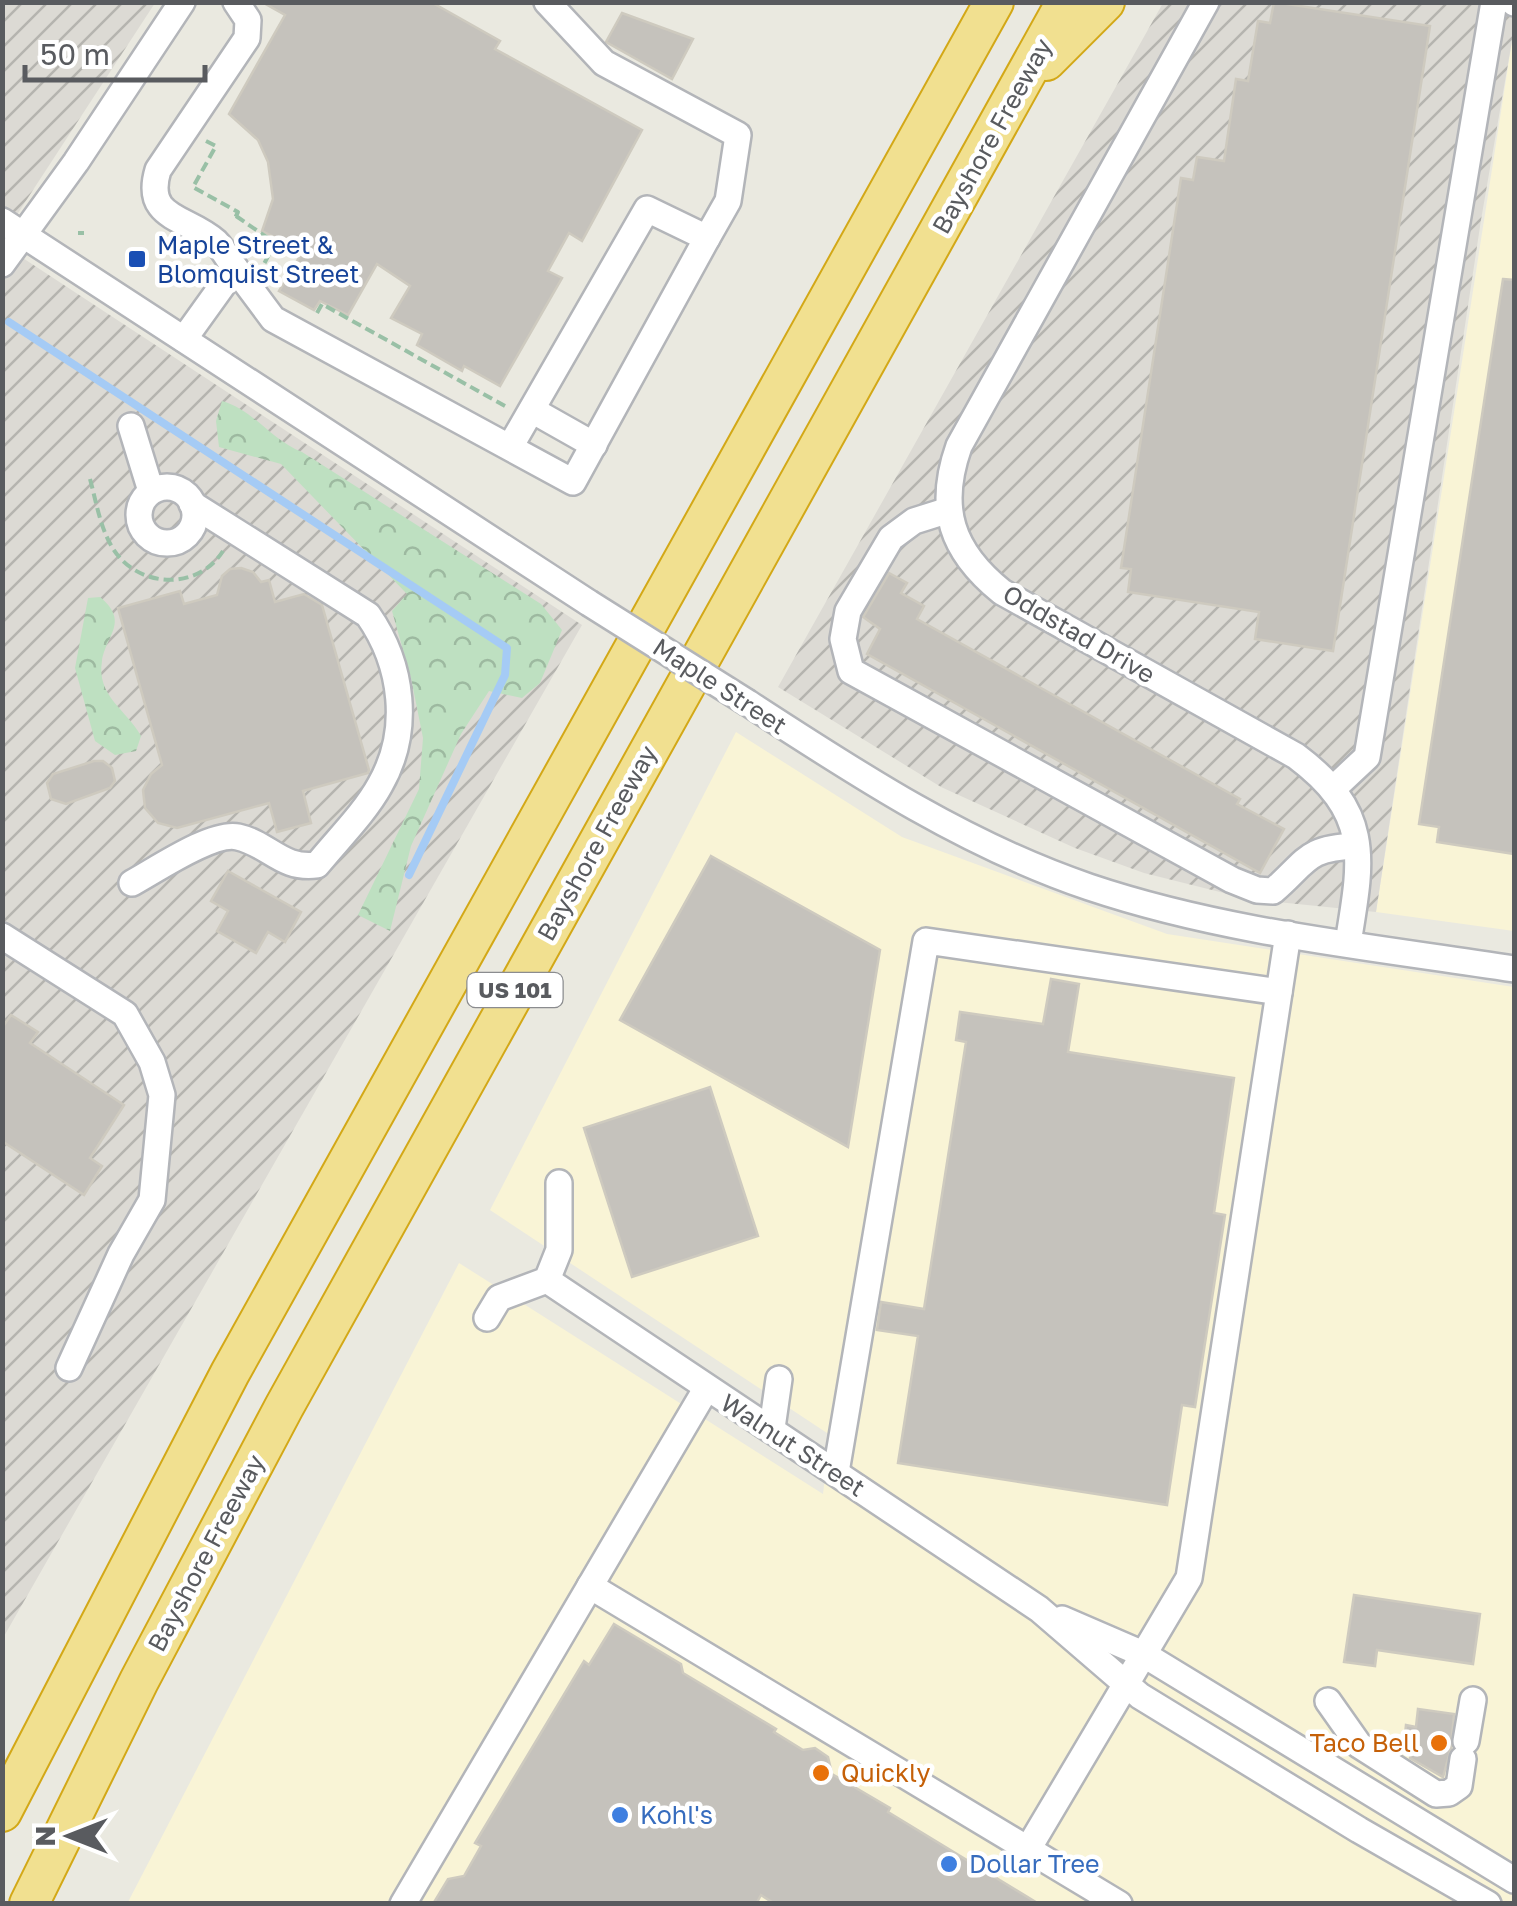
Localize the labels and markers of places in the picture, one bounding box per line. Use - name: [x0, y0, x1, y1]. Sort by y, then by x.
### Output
- place label: Maple Street & Blomquist Street: [157, 229, 359, 289]
- marker: Maple Street & Blomquist Street: [126, 248, 148, 270]
- place label: Taco Bell: [1309, 1727, 1419, 1758]
- marker: Taco Bell: [1428, 1732, 1450, 1754]
- place label: Quickly: [841, 1757, 931, 1788]
- marker: Quickly: [810, 1762, 832, 1784]
- place label: Kohl's: [640, 1799, 713, 1830]
- marker: Kohl's: [609, 1804, 631, 1826]
- place label: Dollar Tree: [969, 1848, 1099, 1879]
- marker: Dollar Tree: [938, 1853, 960, 1875]

